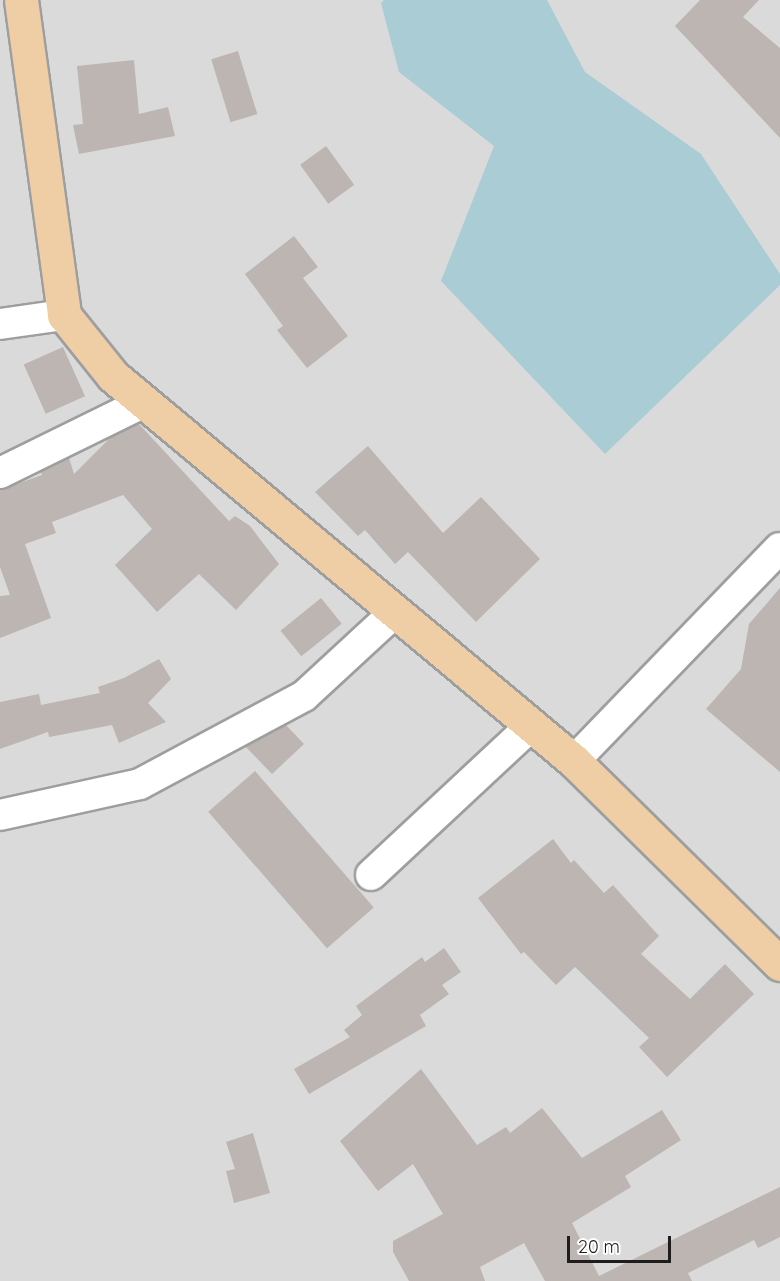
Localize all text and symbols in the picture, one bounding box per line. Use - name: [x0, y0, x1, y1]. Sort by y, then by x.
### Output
- scale bar: [570, 1224, 674, 1262]
- text: 20 m: [578, 1235, 620, 1258]

